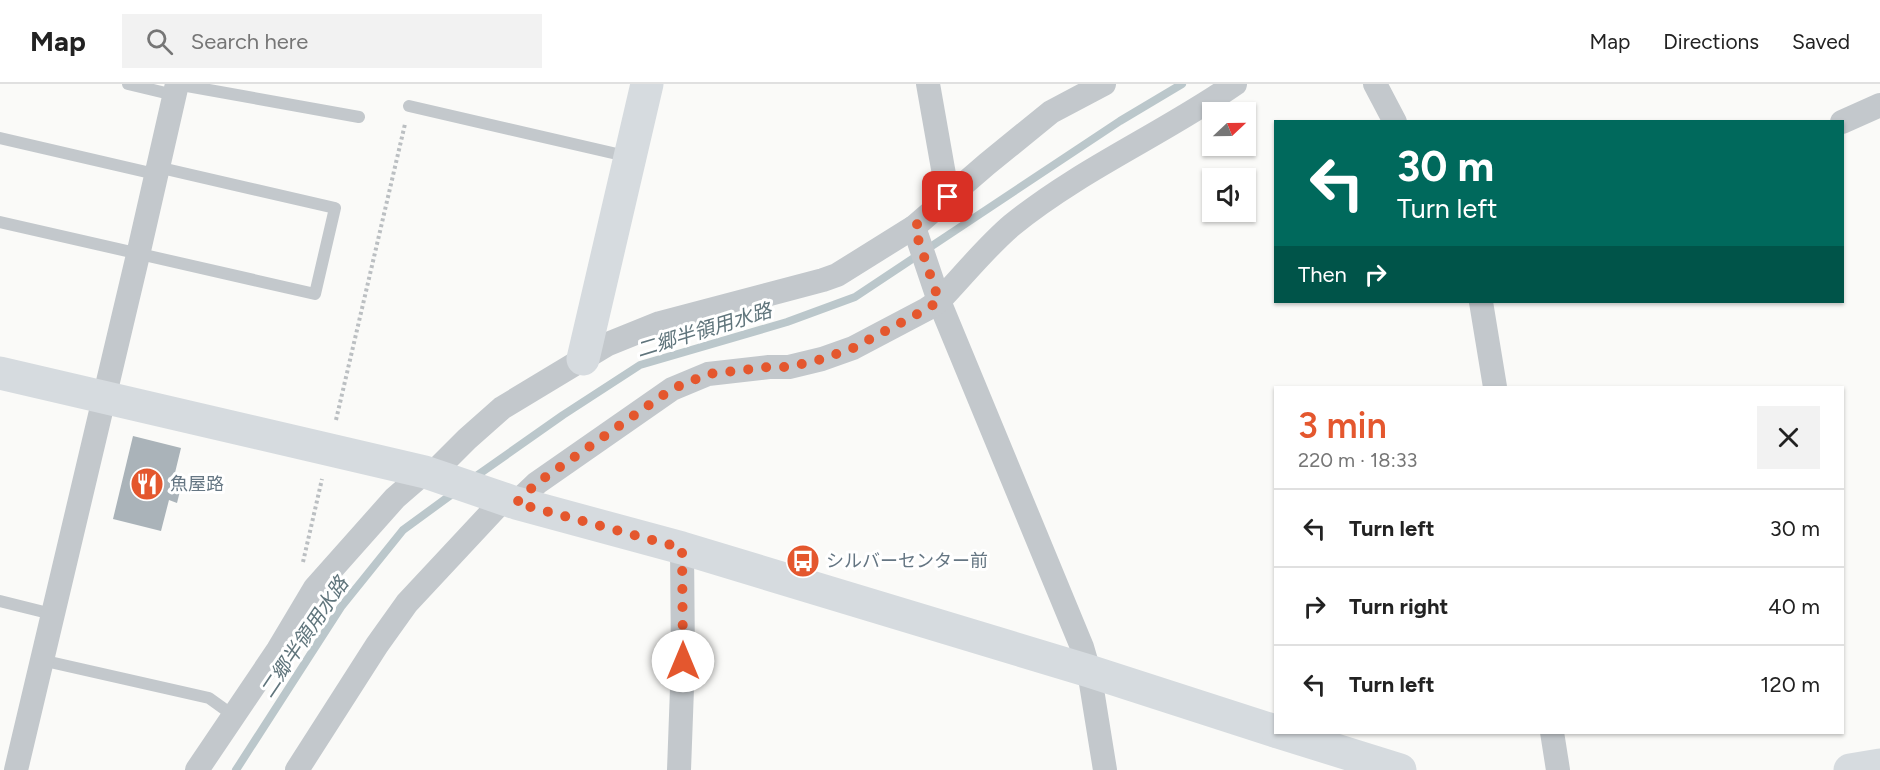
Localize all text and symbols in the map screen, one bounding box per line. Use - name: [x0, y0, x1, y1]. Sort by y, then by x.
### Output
- search box: [122, 14, 542, 68]
- text: Map: [30, 24, 86, 58]
- icon: search: [143, 25, 176, 58]
- text: Search here: [191, 28, 308, 55]
- text: Map: [1589, 29, 1630, 54]
- text: Directions: [1663, 29, 1759, 54]
- text: Saved: [1792, 29, 1850, 54]
- north arrow: [1202, 102, 1256, 156]
- map controls: [1202, 102, 1256, 222]
- text: 30 m: [1397, 141, 1494, 192]
- icon: left: [1298, 144, 1376, 222]
- button: sound: [1202, 168, 1256, 222]
- pin: [922, 171, 973, 222]
- icon: arrive: [931, 180, 964, 213]
- text: Turn left: [1397, 192, 1497, 225]
- icon: right: [1359, 258, 1392, 291]
- text: Then: [1298, 261, 1347, 288]
- water label: 二郷半領用水路: [634, 297, 776, 362]
- text: 3 min: [1298, 404, 1387, 447]
- button: close: [1757, 406, 1820, 469]
- text: 220 m · 18:33: [1298, 448, 1417, 472]
- restaurant icon: 魚屋路: [129, 466, 165, 502]
- place label: 魚屋路: [170, 473, 224, 495]
- icon: left: [1298, 512, 1331, 545]
- text: Turn left: [1349, 515, 1435, 542]
- text: 30 m: [1770, 515, 1820, 542]
- bus stop icon: シルバーセンター前: [785, 543, 821, 579]
- place label: シルバーセンター前: [826, 550, 988, 572]
- water label: 二郷半領用水路: [255, 571, 354, 702]
- icon: right: [1298, 590, 1331, 623]
- text: Turn right: [1349, 593, 1448, 620]
- text: 40 m: [1768, 593, 1820, 620]
- position arrow: [651, 629, 715, 693]
- icon: left: [1298, 668, 1331, 701]
- text: Turn left: [1349, 671, 1435, 698]
- text: 120 m: [1760, 671, 1820, 698]

